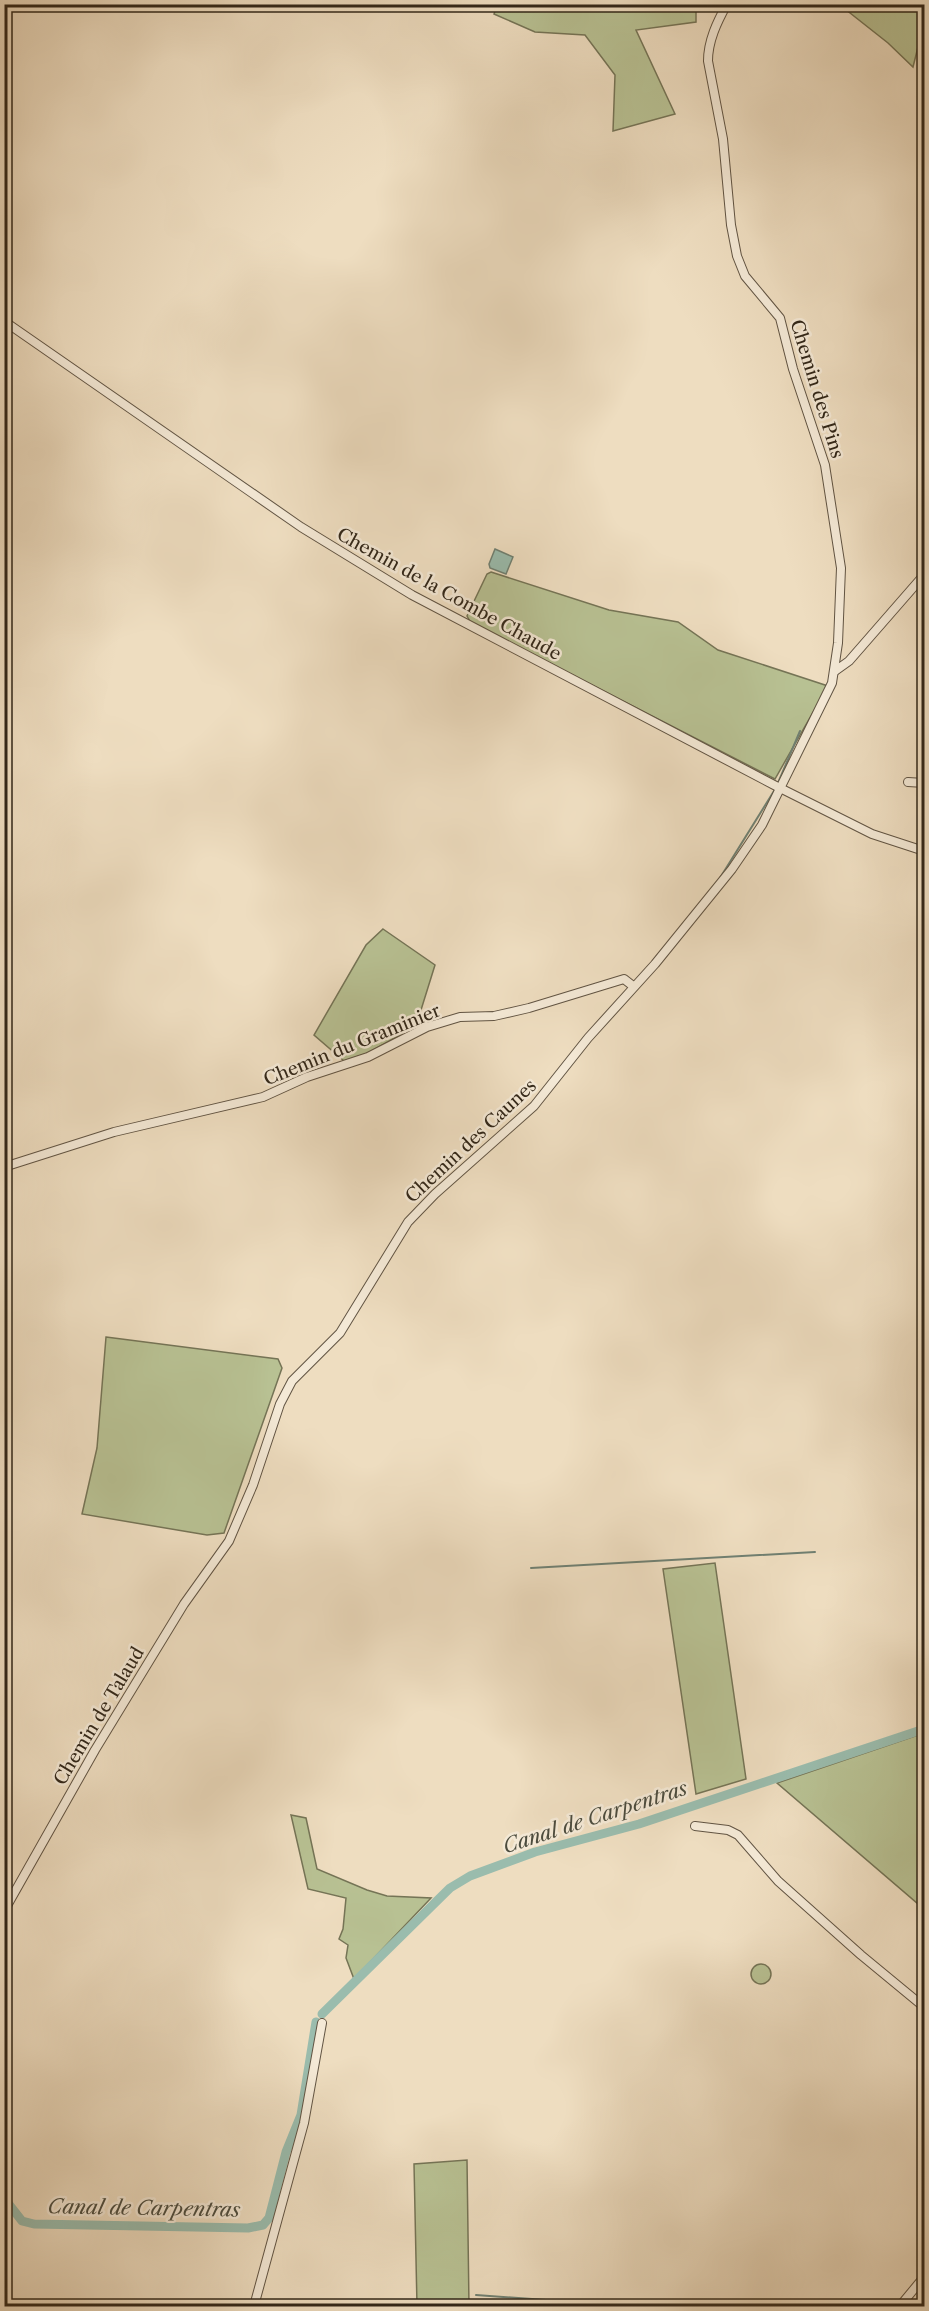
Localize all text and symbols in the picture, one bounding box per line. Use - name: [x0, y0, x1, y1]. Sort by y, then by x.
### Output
- street label: Chemin des Pins: [785, 317, 849, 461]
- street label: Chemin de la Combe Chaude: [333, 523, 565, 665]
- street label: Chemin du Graminier: [260, 999, 444, 1091]
- street label: Chemin des Caunes: [401, 1075, 541, 1207]
- street label: Chemin de Talaud: [49, 1643, 149, 1789]
- water label: Canal de Carpentras: [500, 1776, 691, 1858]
- water label: Canal de Carpentras: [47, 2194, 241, 2222]

